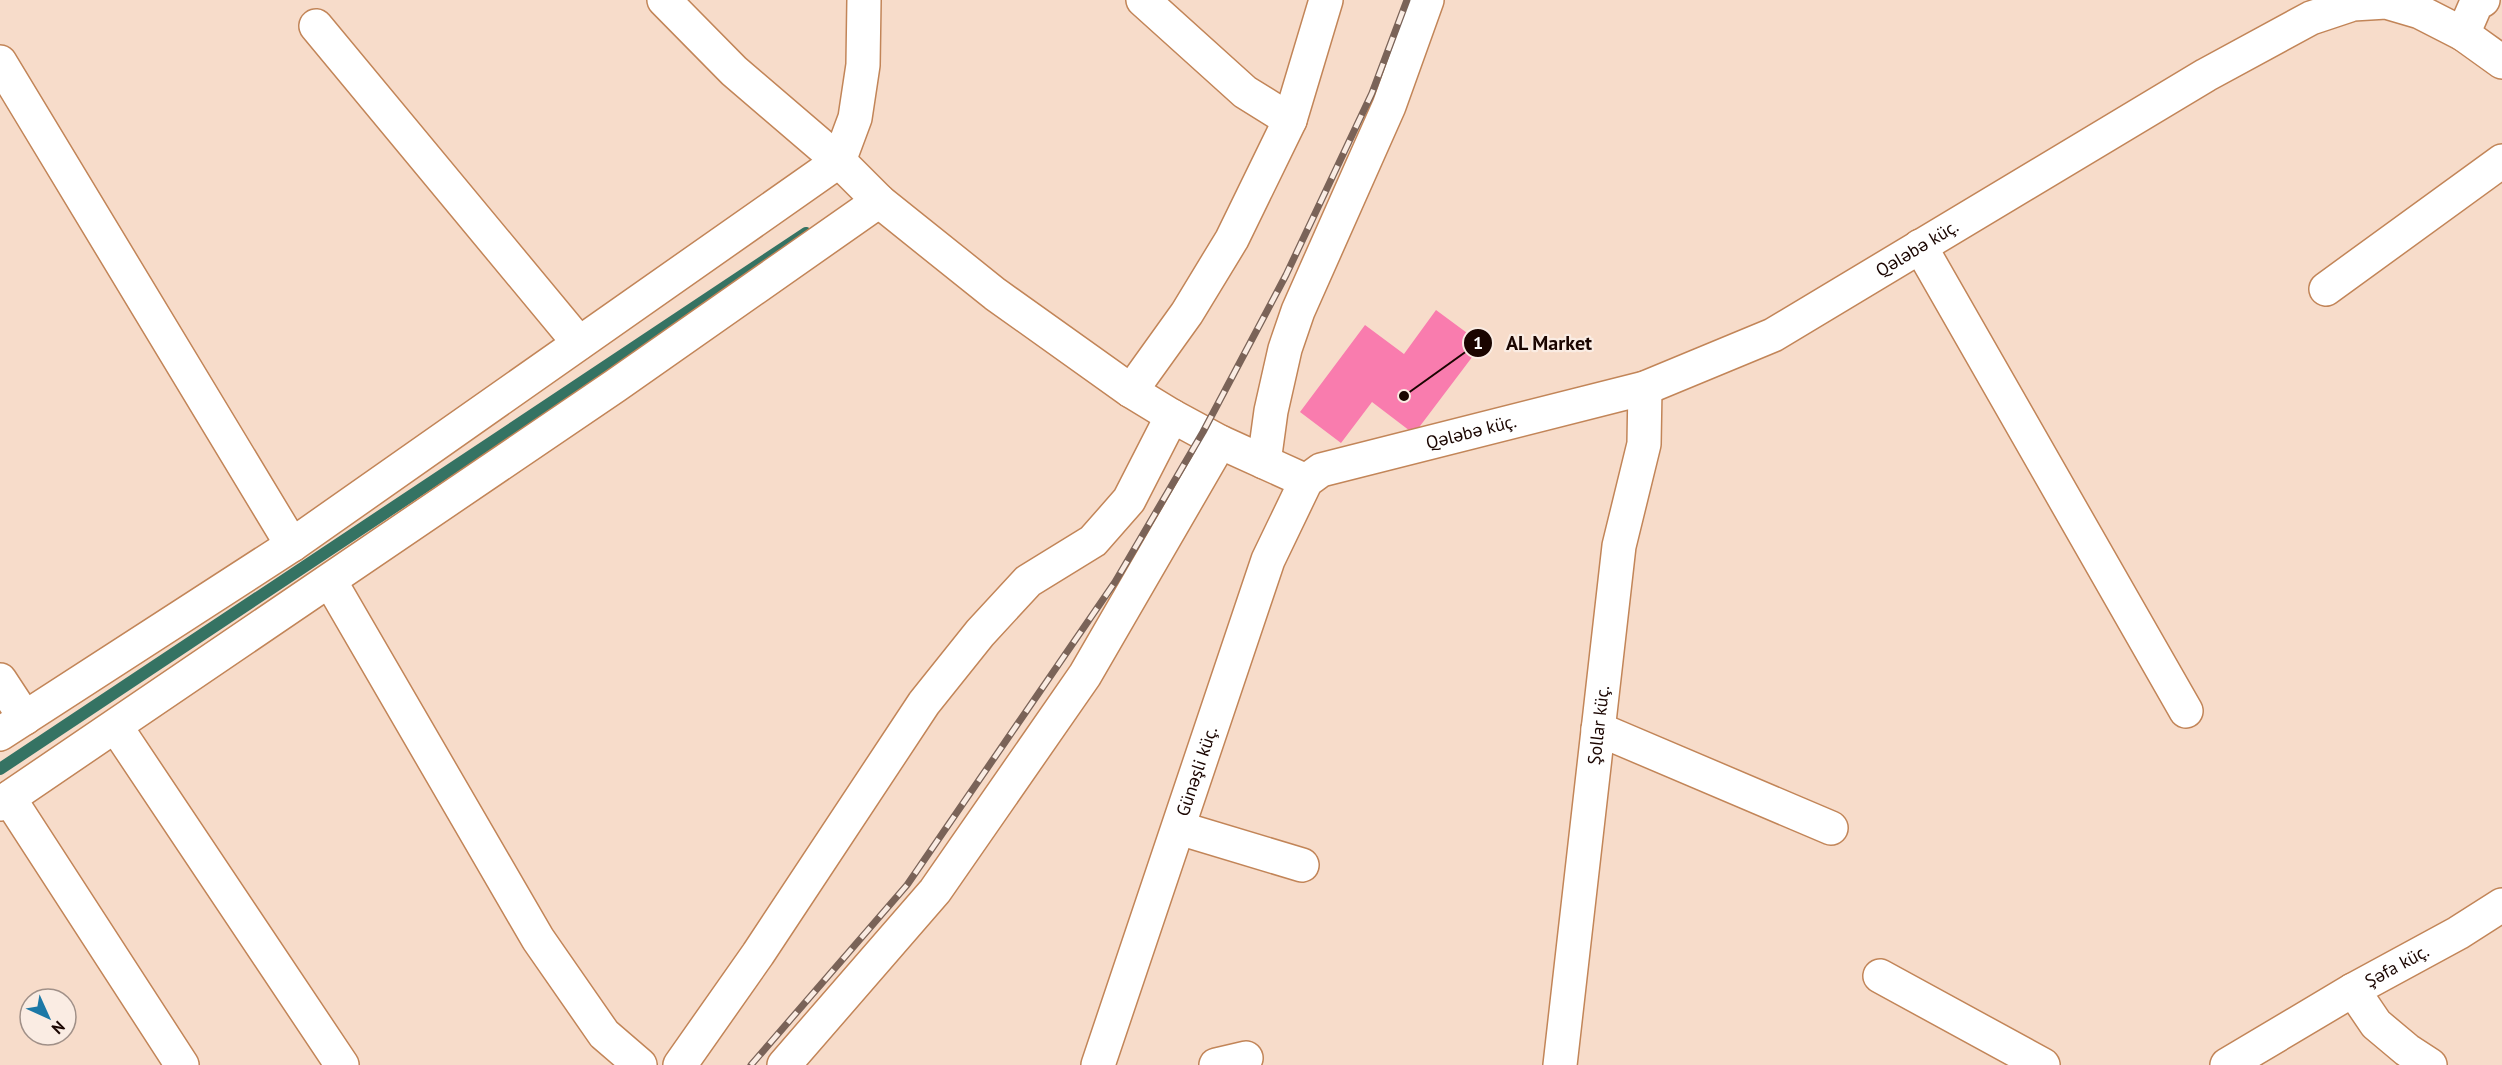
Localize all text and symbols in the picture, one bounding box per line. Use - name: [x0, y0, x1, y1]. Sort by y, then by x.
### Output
- street label: Qələbə küç.: [1871, 214, 1962, 282]
- callout: AL Market: [1463, 324, 1604, 362]
- text: AL Market: [1506, 330, 1592, 356]
- text: 1: [1473, 331, 1483, 354]
- street label: Qələbə küç.: [1423, 409, 1519, 454]
- street label: Şollar küç.: [1582, 684, 1614, 766]
- street label: Günəşli küç.: [1171, 723, 1222, 819]
- street label: Şəfa küç.: [2361, 939, 2433, 992]
- north arrow: [18, 987, 78, 1047]
- text: N: [48, 1017, 69, 1038]

